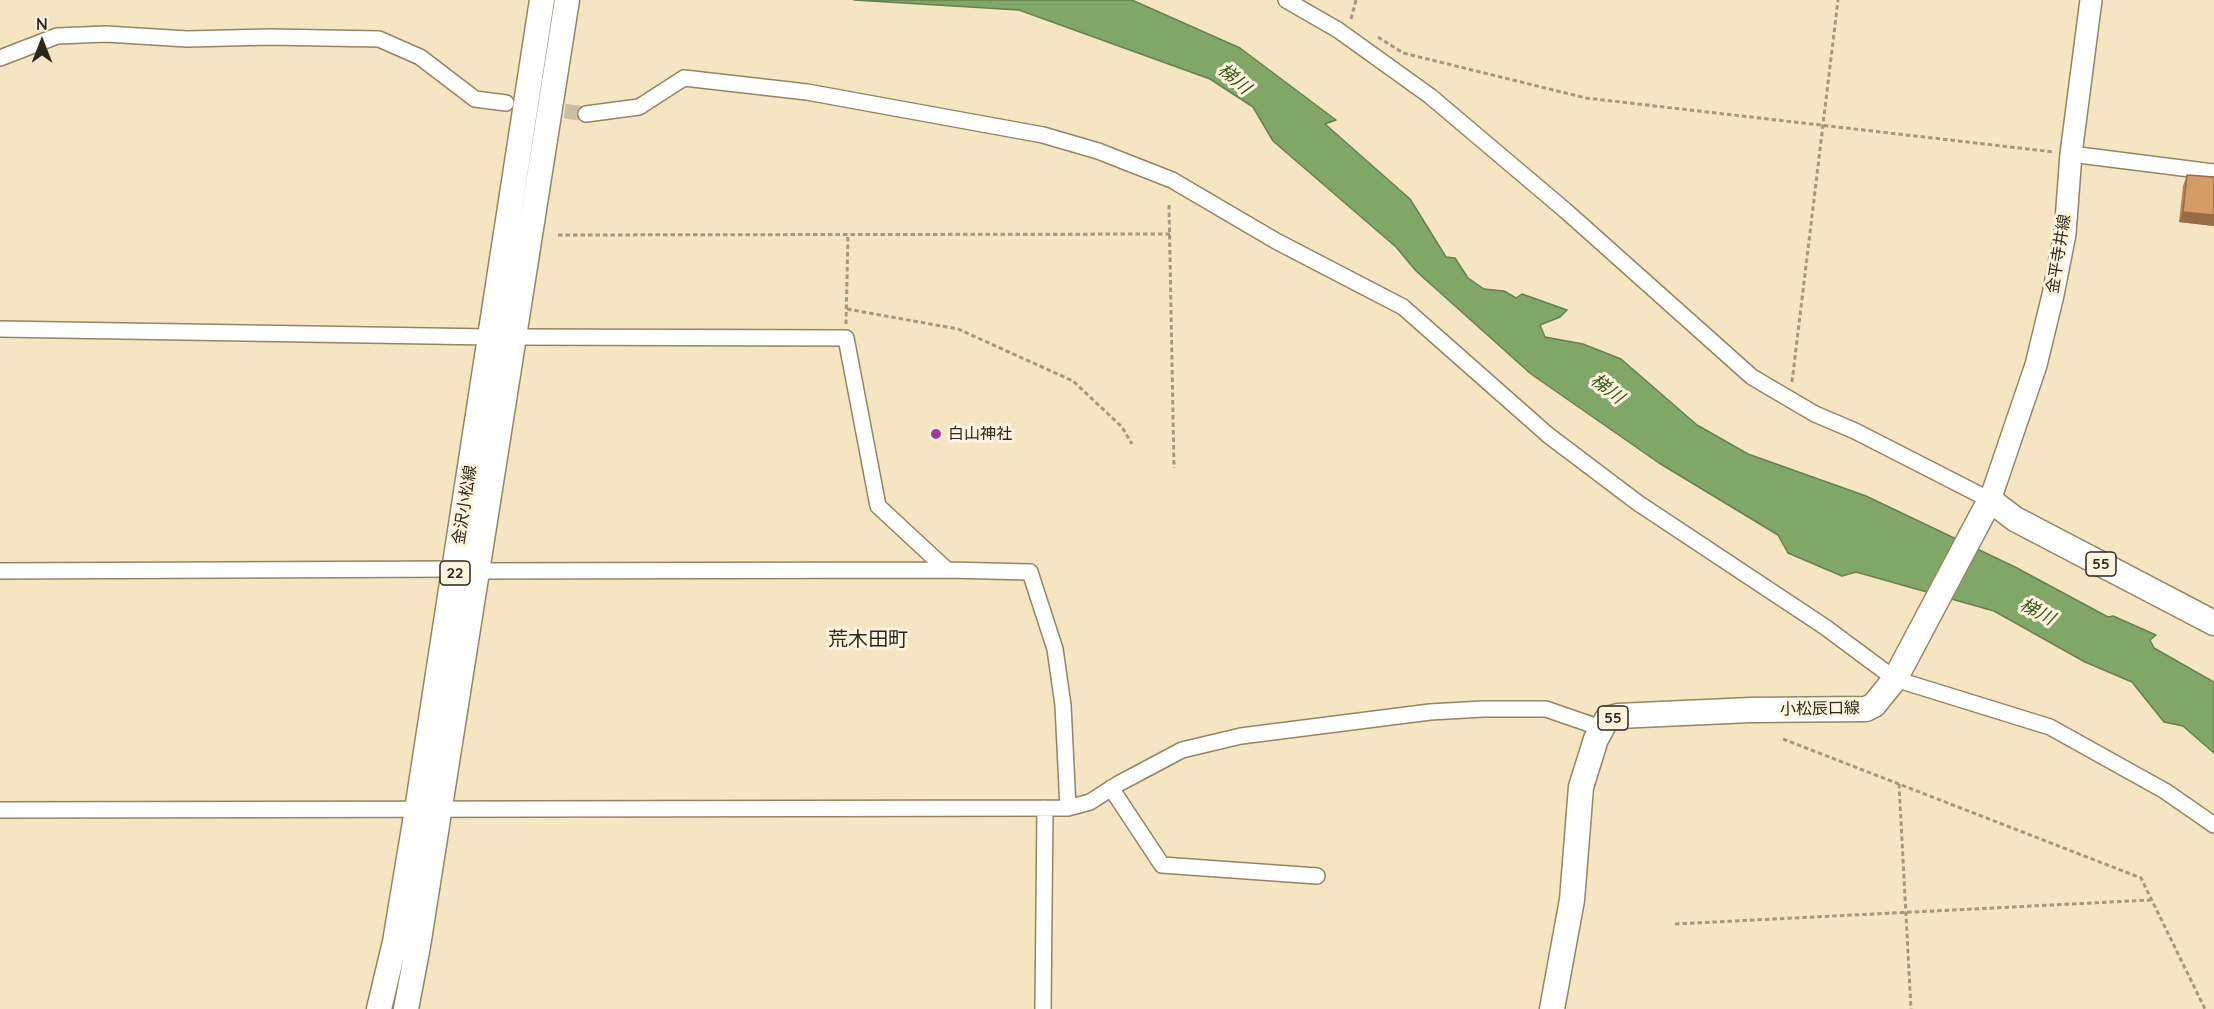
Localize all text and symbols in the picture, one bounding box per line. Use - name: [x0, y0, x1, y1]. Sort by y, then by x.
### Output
- north arrow: [12, 12, 72, 72]
- text: N: [36, 14, 48, 34]
- water label: 梯川: [1213, 59, 1255, 99]
- street label: 金平寺井線: [2043, 213, 2075, 295]
- water label: 梯川: [1586, 369, 1628, 409]
- place label: 白山神社: [948, 424, 1012, 444]
- marker: 白山神社: [929, 427, 943, 441]
- street label: 金沢小松線: [449, 464, 481, 546]
- road number: 55: [2086, 552, 2116, 576]
- road number: 22: [440, 561, 470, 585]
- water label: 梯川: [2016, 594, 2058, 630]
- district label: 荒木田町: [828, 628, 908, 652]
- street label: 小松辰口線: [1780, 699, 1860, 719]
- road number: 55: [1598, 706, 1628, 730]

